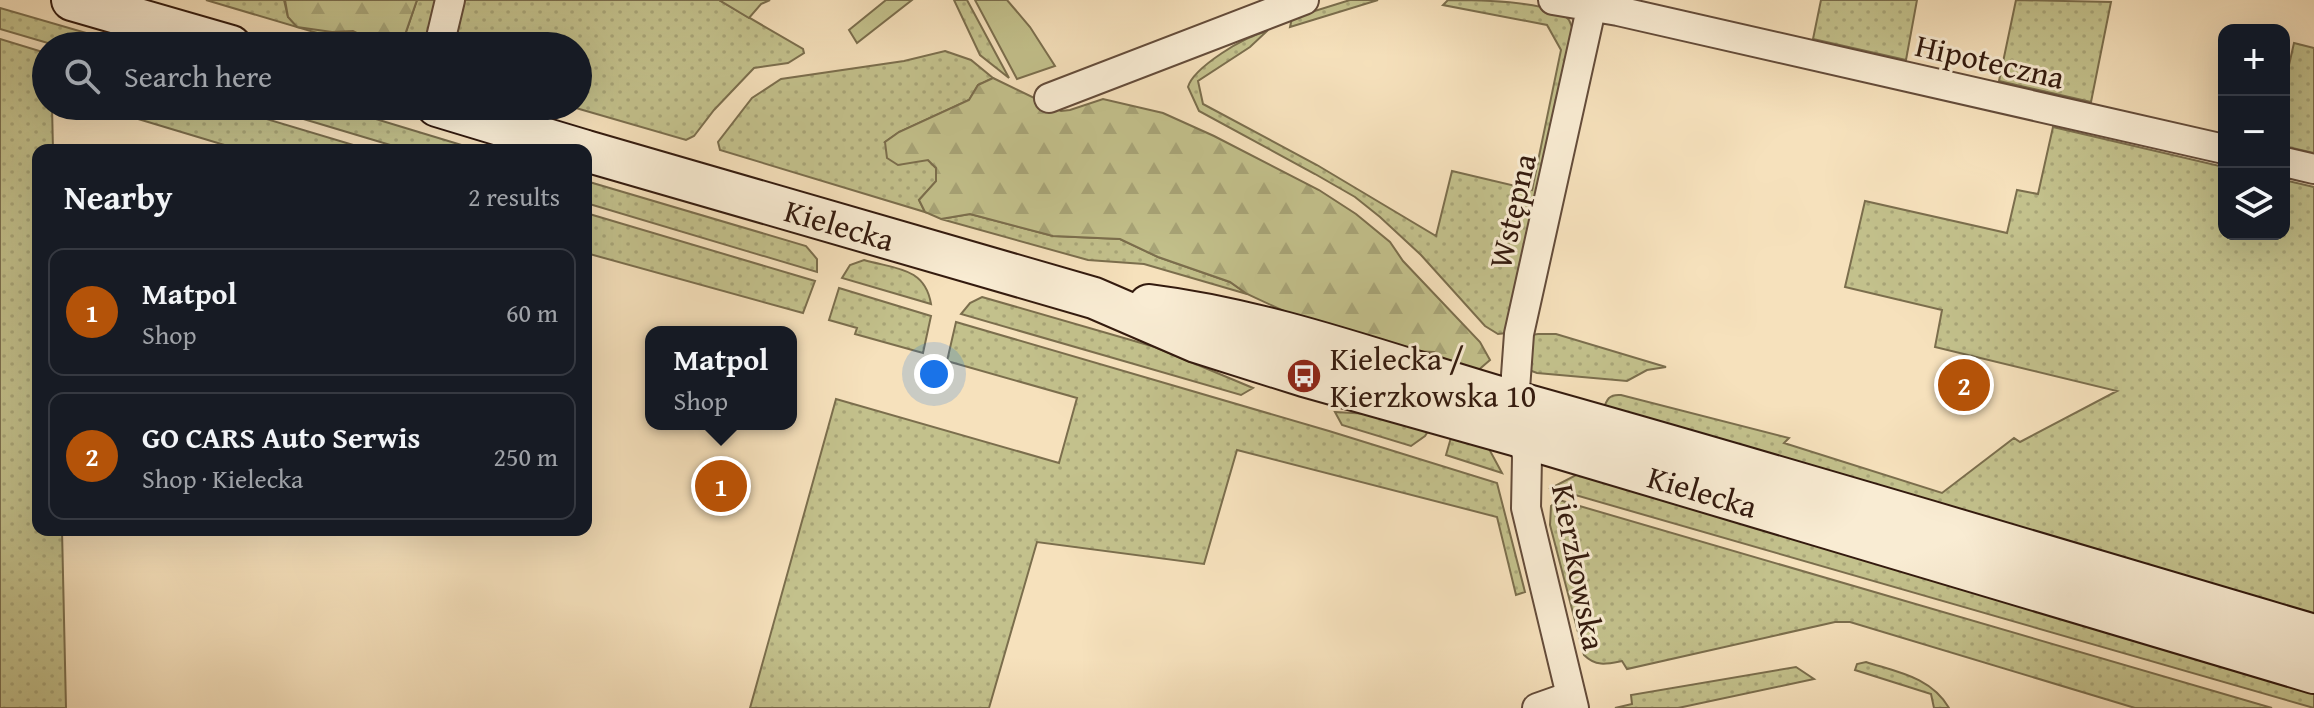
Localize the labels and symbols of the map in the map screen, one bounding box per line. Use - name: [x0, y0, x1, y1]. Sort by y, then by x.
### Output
- street label: Hipoteczna: [1911, 21, 2069, 101]
- street label: Wstępna: [1476, 149, 1548, 273]
- street label: Kielecka: [779, 186, 900, 263]
- place label: Kielecka / Kierzkowska 10: [1330, 335, 1536, 419]
- your location: [914, 354, 954, 394]
- pin: 2: [1938, 355, 1990, 415]
- bus stop icon: Kielecka / Kierzkowska 10: [1285, 357, 1323, 395]
- street label: Kielecka: [1642, 452, 1763, 529]
- pin: 1: [695, 456, 747, 516]
- street label: Kierzkowska: [1540, 480, 1618, 654]

